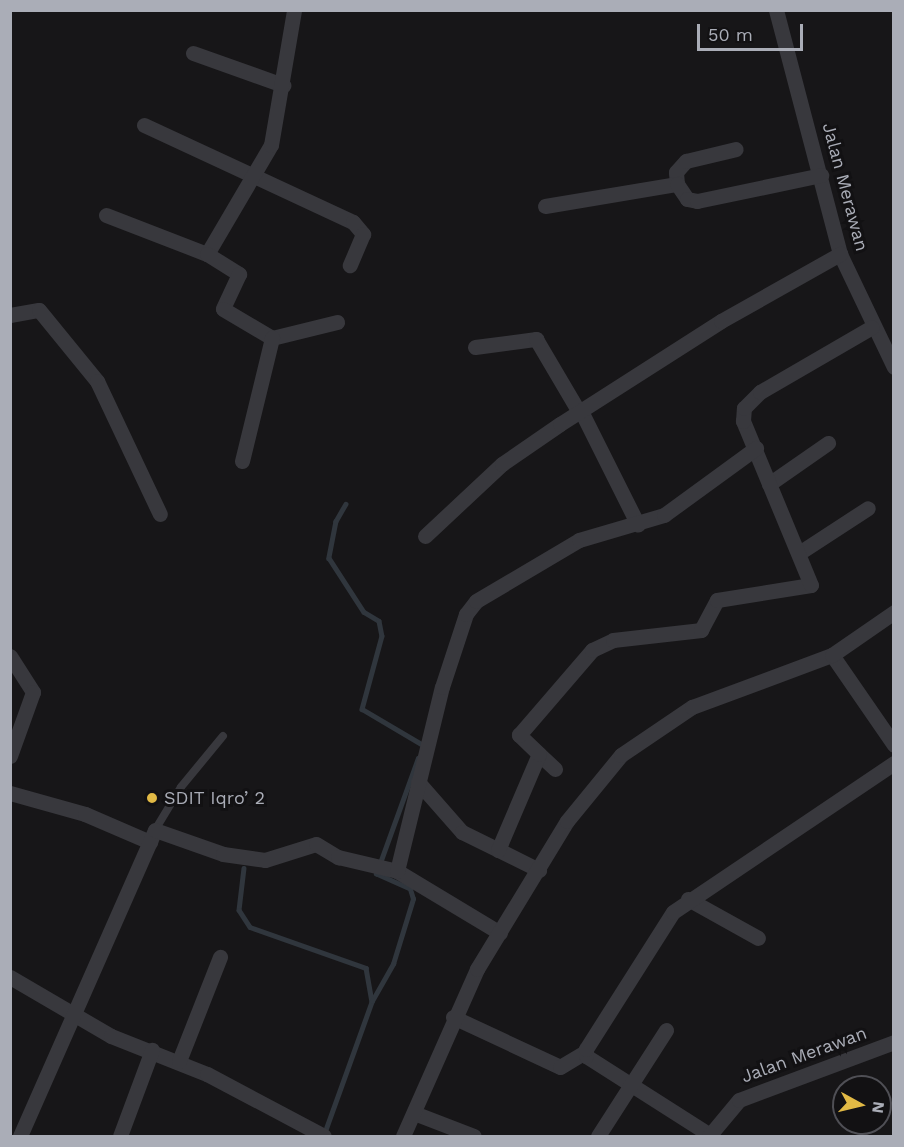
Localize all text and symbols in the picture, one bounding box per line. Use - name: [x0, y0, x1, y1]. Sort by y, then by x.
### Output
- scale bar: [700, 12, 806, 50]
- text: 50 m: [708, 24, 753, 45]
- street label: Jalan Merawan: [817, 121, 873, 253]
- place label: SDIT Iqro’ 2: [164, 787, 266, 809]
- marker: SDIT Iqro’ 2: [145, 791, 159, 805]
- street label: Jalan Merawan: [738, 1022, 870, 1088]
- north arrow: [832, 1075, 892, 1135]
- text: N: [868, 1100, 889, 1114]

